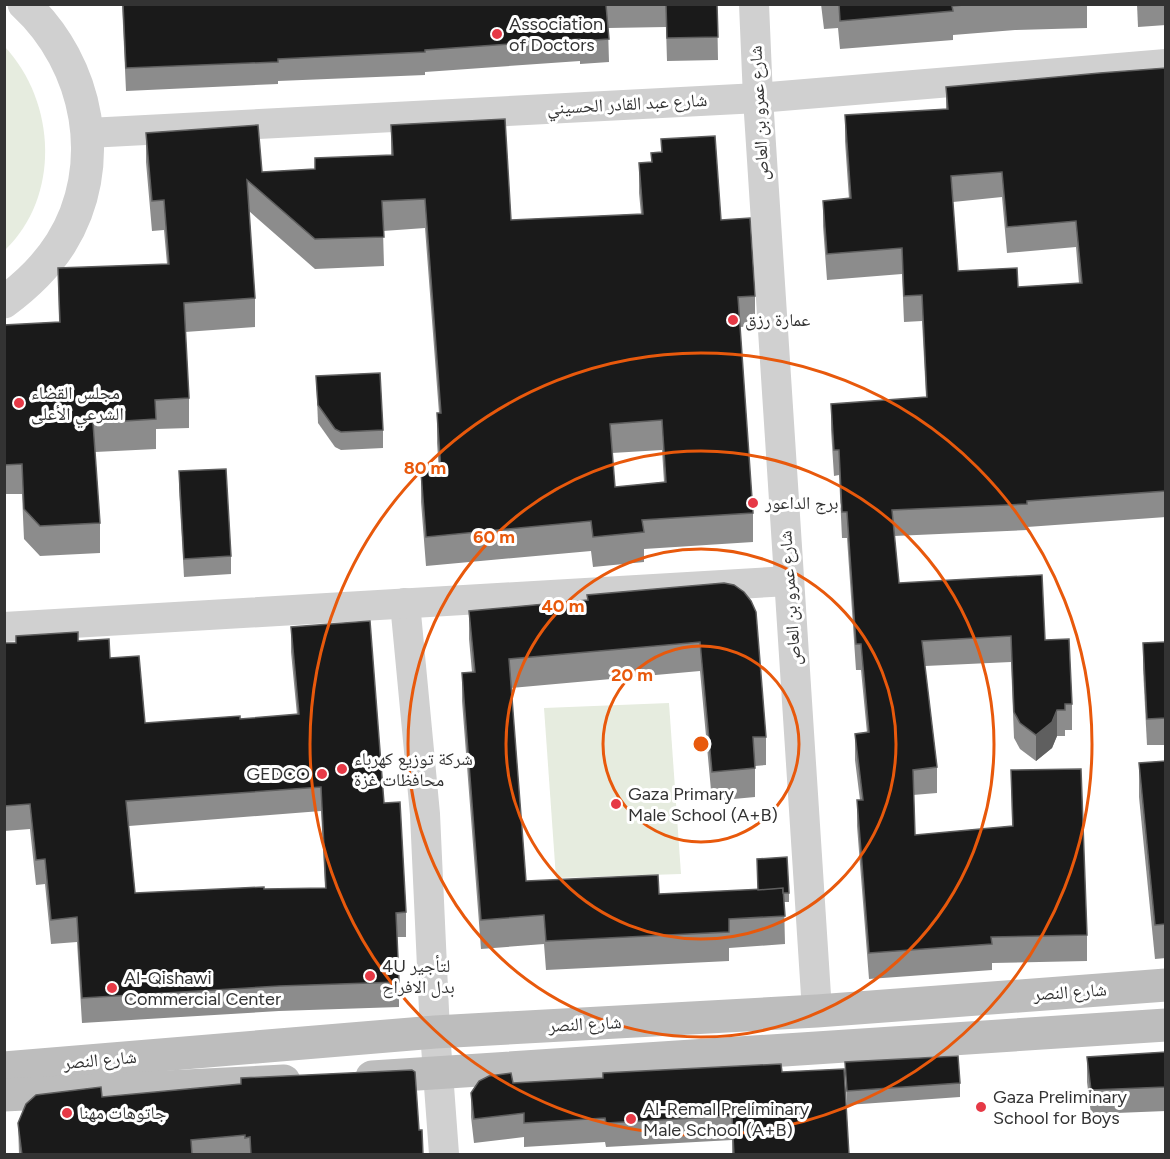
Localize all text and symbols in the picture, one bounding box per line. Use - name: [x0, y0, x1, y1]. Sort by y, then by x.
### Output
- place label: Association of Doctors: [509, 13, 603, 56]
- marker: Association of Doctors: [490, 27, 504, 41]
- street label: شارع عمرو بن العاص: [744, 45, 774, 181]
- street label: شارع عبد القادر الحسيني: [546, 89, 708, 123]
- place label: عمارة رزق: [745, 309, 810, 331]
- marker: عمارة رزق: [726, 313, 740, 327]
- place label: مجلس القضاء الشرعي الأعلى: [31, 382, 124, 429]
- marker: مجلس القضاء الشرعي الأعلى: [12, 396, 26, 410]
- text: 80 m: [404, 457, 446, 479]
- place label: برج الداعور: [764, 492, 839, 515]
- marker: برج الداعور: [746, 496, 760, 510]
- text: 60 m: [473, 526, 515, 548]
- street label: شارع عمرو بن العاص: [774, 530, 806, 666]
- text: 40 m: [541, 595, 585, 617]
- text: 20 m: [611, 664, 653, 686]
- centre of rings: [691, 734, 711, 754]
- place label: شركة توزيع كهرباء محافظات غزة: [354, 748, 473, 791]
- marker: شركة توزيع كهرباء محافظات غزة: [335, 762, 349, 776]
- place label: GEDCO: [246, 763, 310, 785]
- marker: GEDCO: [315, 767, 329, 781]
- place label: Gaza Primary Male School (A+B): [628, 783, 778, 826]
- marker: Gaza Primary Male School (A+B): [609, 797, 623, 811]
- place label: 4U لتأجير بدل الافراح: [382, 955, 455, 999]
- place label: Al-Qishawi Commercial Center: [124, 967, 281, 1010]
- marker: 4U لتأجير بدل الافراح: [363, 969, 377, 983]
- street label: شارع النصر: [1032, 978, 1107, 1006]
- marker: Al-Qishawi Commercial Center: [105, 981, 119, 995]
- street label: شارع النصر: [547, 1011, 622, 1037]
- street label: شارع النصر: [62, 1046, 137, 1074]
- place label: Gaza Preliminary School for Boys: [993, 1086, 1128, 1129]
- place label: Al-Remal Preliminary Male School (A+B): [643, 1098, 810, 1141]
- marker: Gaza Preliminary School for Boys: [974, 1100, 988, 1114]
- place label: جاتوهات مهنا: [79, 1102, 167, 1124]
- marker: جاتوهات مهنا: [60, 1106, 74, 1120]
- marker: Al-Remal Preliminary Male School (A+B): [624, 1112, 638, 1126]

